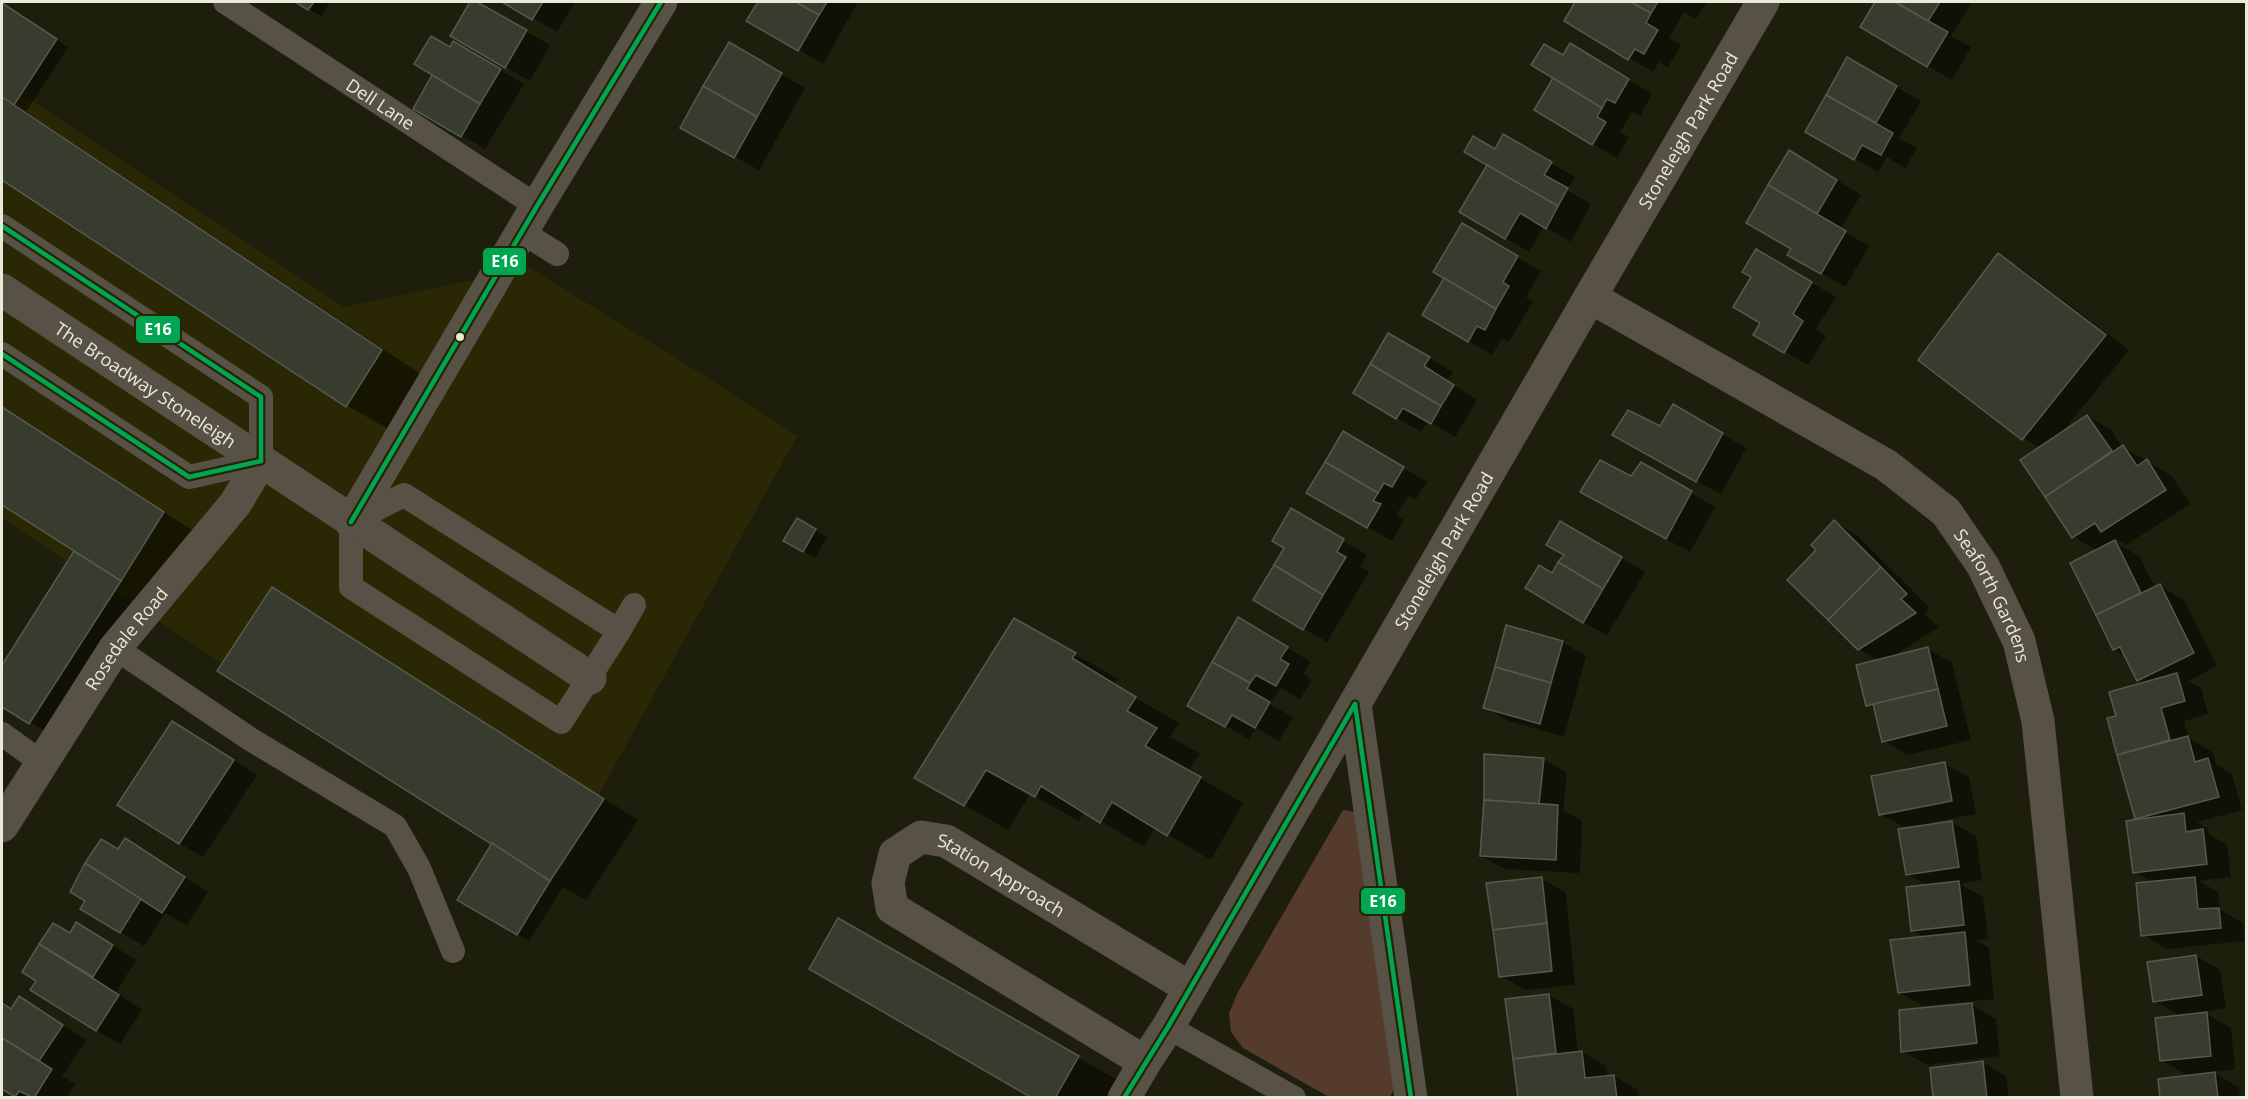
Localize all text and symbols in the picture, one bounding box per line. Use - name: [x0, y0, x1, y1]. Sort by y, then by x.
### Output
- street label: Stoneleigh Park Road: [1632, 47, 1743, 213]
- street label: Dell Lane: [342, 73, 420, 135]
- line badge: E16: [482, 247, 527, 276]
- text: E16: [491, 250, 519, 272]
- line badge: E16: [135, 315, 181, 344]
- street label: The Broadway Stoneleigh: [50, 316, 241, 453]
- text: E16: [144, 318, 172, 340]
- unlabelled marker: [454, 331, 466, 343]
- street label: Stoneleigh Park Road: [1388, 467, 1498, 634]
- street label: Seaforth Gardens: [1949, 524, 2036, 665]
- street label: Rosedale Road: [79, 582, 173, 695]
- street label: Station Approach: [936, 828, 1069, 922]
- line badge: E16: [1360, 887, 1406, 915]
- text: E16: [1369, 890, 1397, 912]

